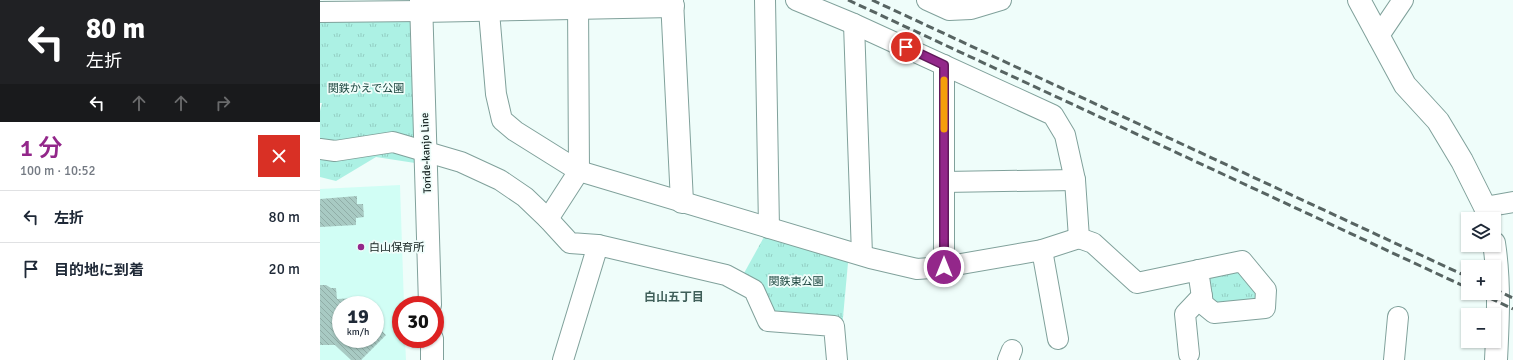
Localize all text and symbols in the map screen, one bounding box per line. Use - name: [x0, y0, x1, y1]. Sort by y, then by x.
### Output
- text: 80 m: [86, 12, 145, 46]
- icon: left: [20, 16, 72, 68]
- pin: [889, 30, 923, 64]
- icon: arrive: [895, 36, 917, 58]
- text: 左折: [86, 50, 122, 72]
- park label: 関鉄かえで公園: [328, 82, 404, 95]
- icon: left: [86, 92, 108, 114]
- icon: ahead: [128, 92, 150, 114]
- icon: ahead: [170, 92, 192, 114]
- icon: right: [212, 92, 234, 114]
- street label: Toride-kanjo Line: [418, 112, 434, 194]
- text: 1 分: [20, 133, 62, 163]
- button: close: [258, 135, 300, 177]
- text: 100 m · 10:52: [20, 163, 96, 179]
- icon: left: [20, 206, 42, 228]
- text: 80 m: [269, 208, 300, 226]
- text: 左折: [54, 209, 84, 227]
- map controls: [1461, 212, 1501, 348]
- button: layers: [1461, 212, 1501, 252]
- place label: 白山保育所: [369, 241, 425, 254]
- marker: 白山保育所: [356, 242, 366, 252]
- position arrow: [923, 246, 965, 288]
- icon: arrive: [20, 258, 42, 280]
- text: 20 m: [269, 260, 300, 278]
- button: +: [1461, 260, 1501, 300]
- text: 目的地に到着: [54, 261, 144, 279]
- park label: 関鉄東公園: [769, 275, 824, 288]
- district label: 白山五丁目: [644, 290, 704, 305]
- speed limit sign: 30: [392, 296, 444, 348]
- text: 19: [347, 304, 369, 329]
- button: −: [1461, 308, 1501, 348]
- text: km/h: [347, 326, 369, 338]

